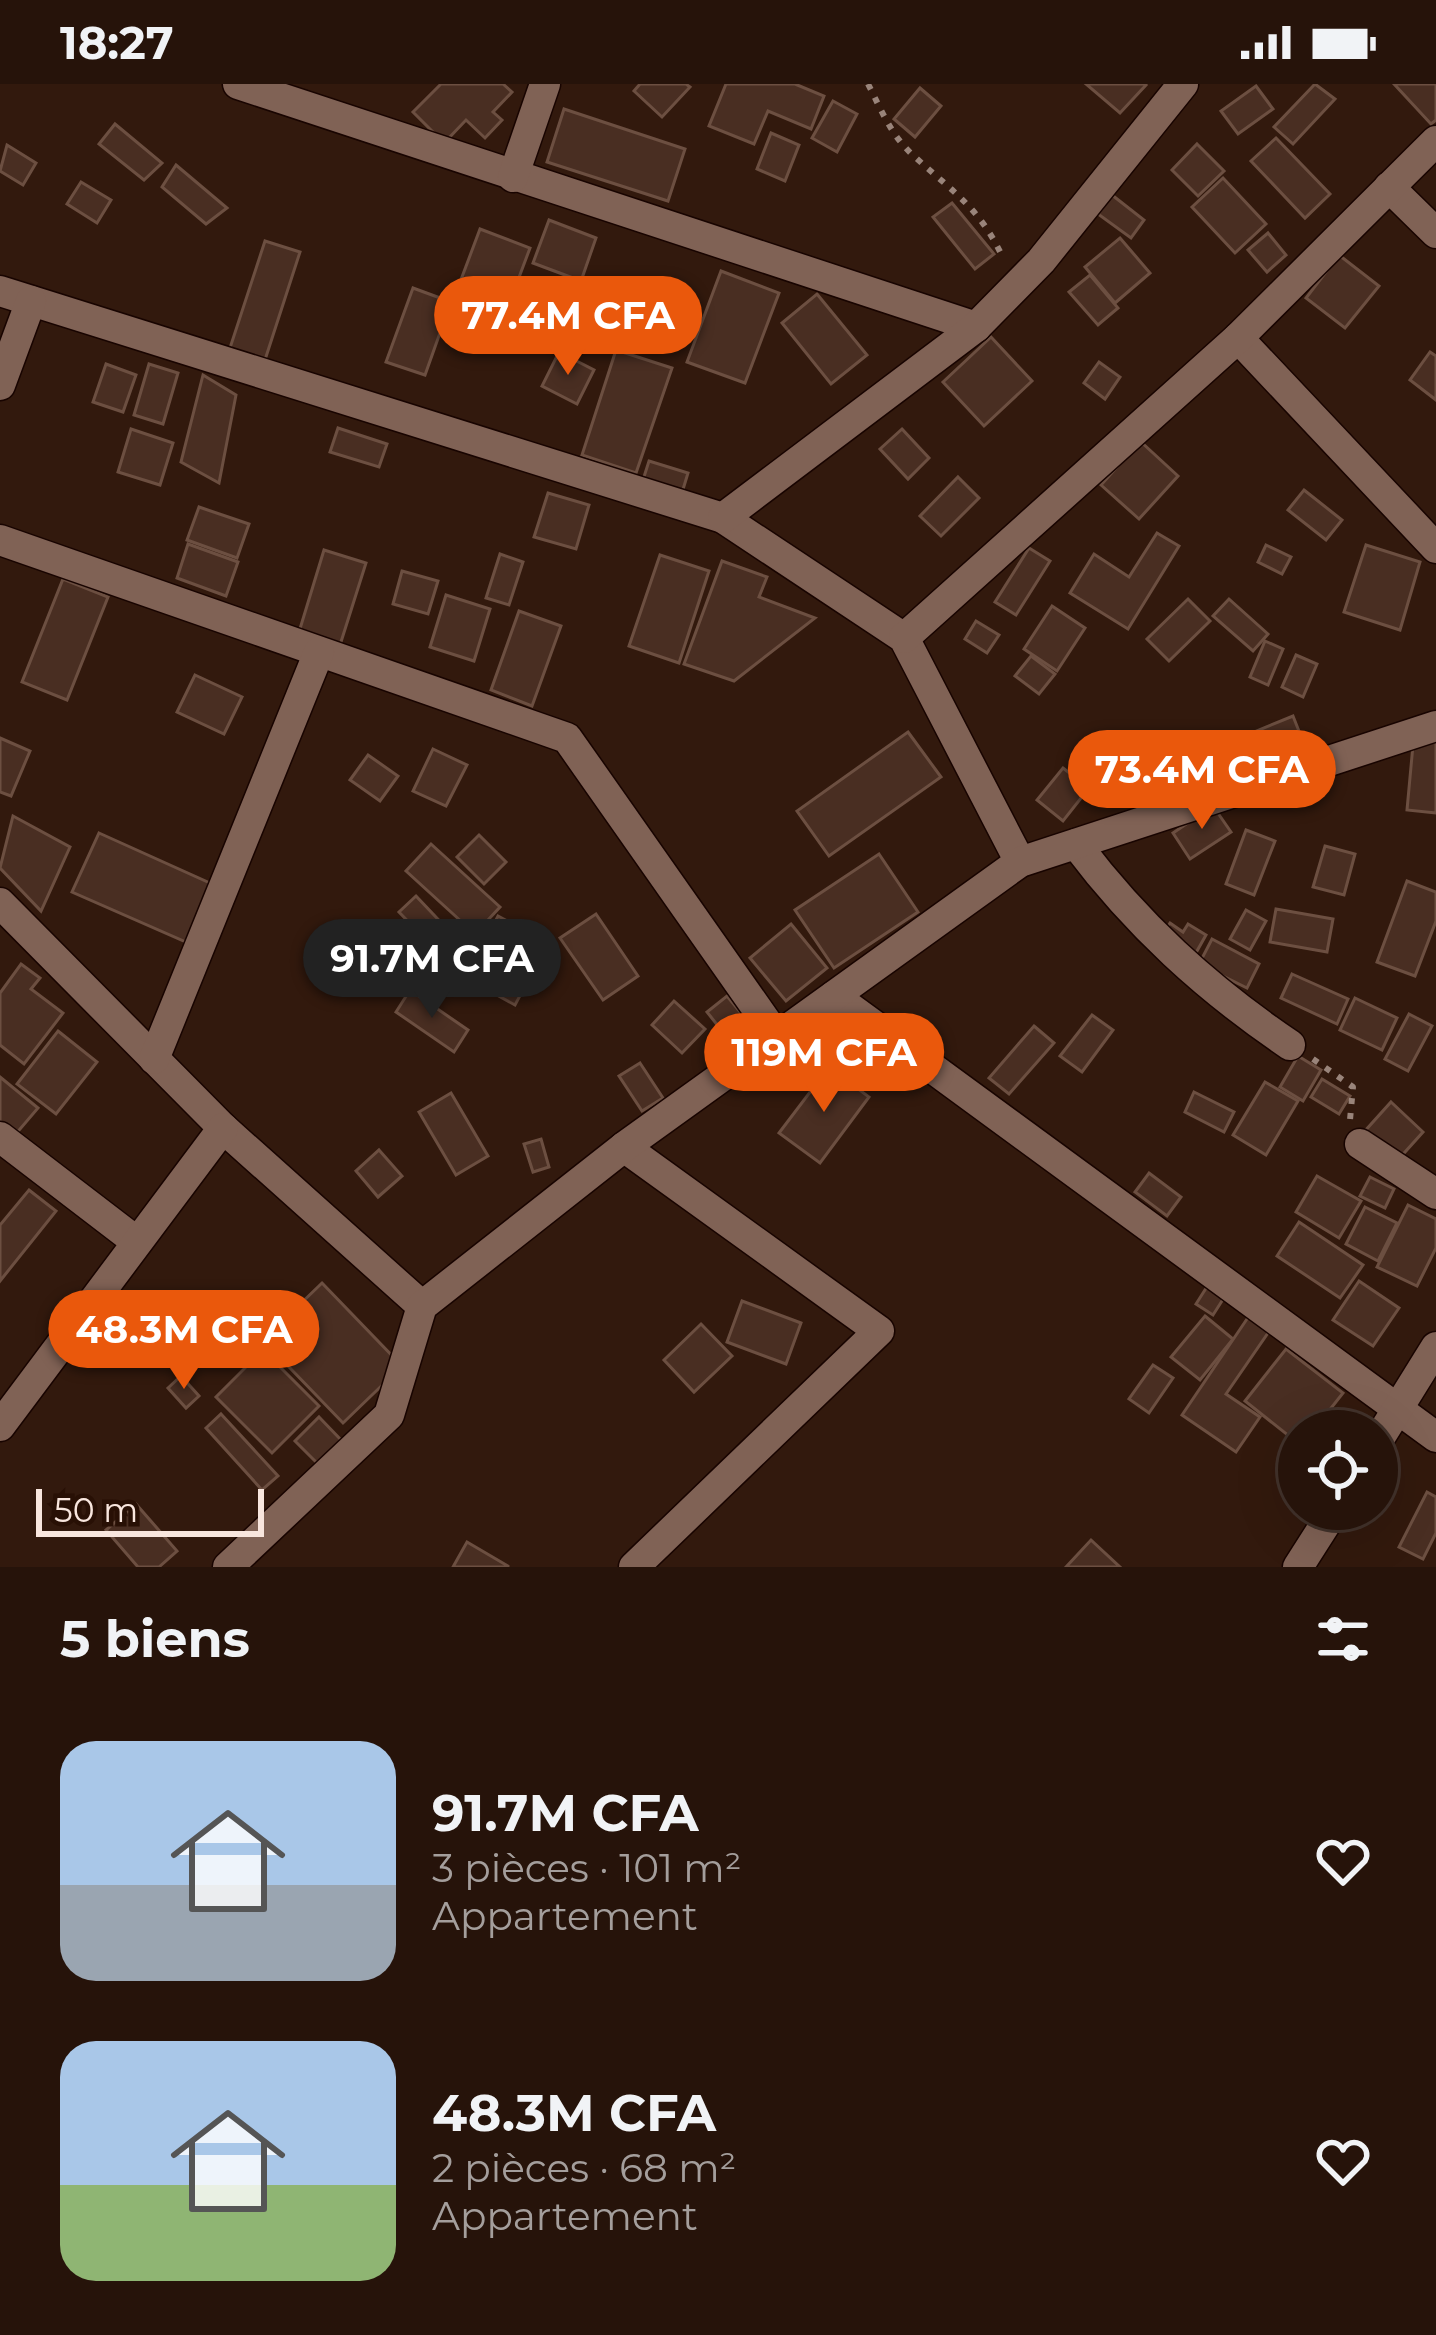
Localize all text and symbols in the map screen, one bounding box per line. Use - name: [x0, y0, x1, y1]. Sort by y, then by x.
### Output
- text: 18:27: [60, 15, 174, 70]
- pin: 77.4M CFA: [431, 276, 705, 378]
- text: 77.4M CFA: [461, 291, 675, 339]
- pin: 73.4M CFA: [1065, 730, 1339, 832]
- text: 73.4M CFA: [1095, 745, 1309, 793]
- pin: 91.7M CFA: [295, 919, 569, 1021]
- text: 91.7M CFA: [330, 934, 534, 982]
- pin: 119M CFA: [700, 1013, 948, 1115]
- text: 119M CFA: [731, 1028, 917, 1076]
- pin: 48.3M CFA: [47, 1290, 321, 1392]
- text: 48.3M CFA: [75, 1305, 293, 1353]
- map controls: [1278, 1410, 1398, 1530]
- button: locate: [1278, 1410, 1398, 1530]
- scale bar: [36, 1483, 264, 1536]
- text: 50 m: [54, 1490, 138, 1530]
- icon: filters: [1310, 1606, 1376, 1672]
- text: 5 biens: [60, 1608, 250, 1670]
- text: 91.7M CFA: [432, 1782, 699, 1844]
- icon: home: [156, 1789, 300, 1933]
- icon: heart: [1310, 1828, 1376, 1894]
- text: 3 pièces · 101 m²: [432, 1844, 742, 1892]
- text: Appartement: [432, 1892, 698, 1940]
- text: 48.3M CFA: [432, 2082, 716, 2144]
- icon: home: [156, 2089, 300, 2233]
- icon: heart: [1310, 2128, 1376, 2194]
- text: 2 pièces · 68 m²: [432, 2144, 736, 2192]
- text: Appartement: [432, 2192, 698, 2240]

